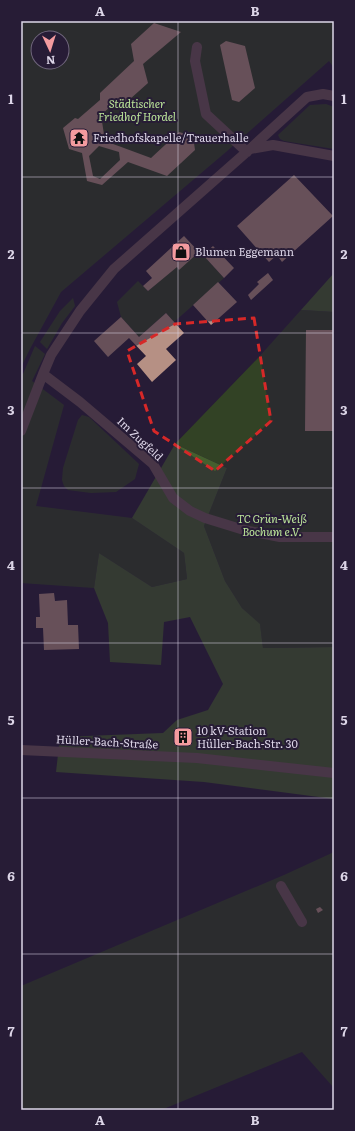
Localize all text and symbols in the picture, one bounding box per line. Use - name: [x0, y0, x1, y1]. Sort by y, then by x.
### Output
- text: A: [95, 1, 105, 20]
- text: B: [251, 1, 260, 20]
- north arrow: [30, 30, 70, 70]
- text: N: [46, 53, 56, 69]
- text: 1: [8, 89, 14, 108]
- text: 1: [341, 89, 347, 108]
- park label: Städtischer Friedhof Hordel: [98, 95, 177, 124]
- temple icon: Friedhofskapelle/Trauerhalle: [68, 127, 90, 149]
- place label: Friedhofskapelle/Trauerhalle: [93, 129, 249, 145]
- shop icon: Blumen Eggemann: [170, 241, 192, 263]
- place label: Blumen Eggemann: [195, 243, 294, 259]
- text: 2: [8, 244, 15, 263]
- text: 2: [341, 244, 348, 263]
- text: 3: [7, 400, 15, 419]
- text: 3: [340, 400, 348, 419]
- street label: Im Zugfeld: [114, 413, 167, 464]
- park label: TC Grün-Weiß Bochum e.V.: [237, 510, 307, 539]
- text: 4: [7, 555, 15, 574]
- text: 4: [340, 555, 348, 574]
- text: 5: [7, 710, 15, 729]
- text: 5: [340, 710, 348, 729]
- place label: 10 kV-Station Hüller-Bach-Str. 30: [197, 722, 298, 751]
- building icon: 10 kV-Station Hüller-Bach-Str. 30: [172, 726, 194, 748]
- street label: Hüller-Bach-Straße: [56, 730, 159, 752]
- text: 6: [7, 866, 15, 885]
- text: 6: [340, 866, 348, 885]
- text: 7: [7, 1021, 15, 1040]
- text: 7: [340, 1021, 348, 1040]
- text: A: [95, 1110, 105, 1129]
- text: B: [251, 1110, 260, 1129]

